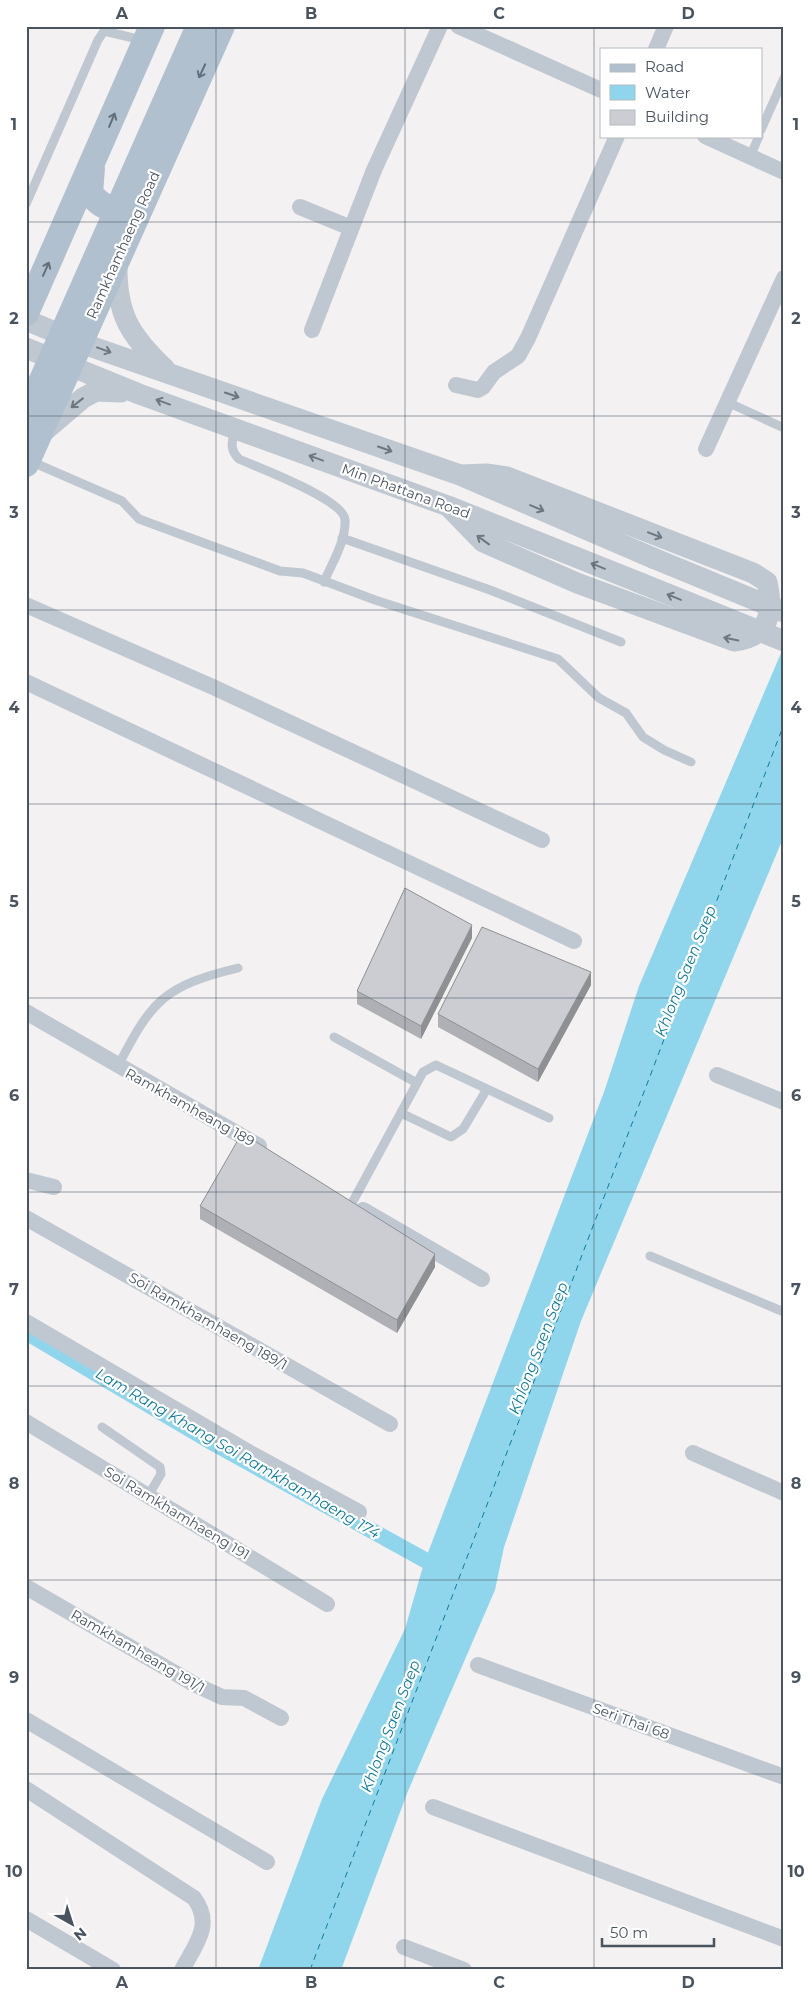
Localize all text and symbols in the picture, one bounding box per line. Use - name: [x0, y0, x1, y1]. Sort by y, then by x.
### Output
- text: A: [115, 4, 129, 23]
- text: B: [305, 4, 317, 23]
- text: C: [493, 4, 505, 23]
- text: D: [681, 4, 695, 23]
- legend: [600, 48, 762, 138]
- text: Road: [645, 57, 684, 76]
- one-way arrow: [196, 63, 206, 78]
- text: Water: [645, 83, 691, 102]
- text: Building: [645, 107, 709, 126]
- one-way arrow: [107, 113, 117, 128]
- text: 1: [11, 115, 17, 134]
- text: 1: [793, 115, 799, 134]
- street label: Ramkhamhaeng Road: [82, 168, 164, 322]
- one-way arrow: [42, 262, 52, 277]
- text: 2: [9, 309, 19, 328]
- text: 2: [791, 309, 801, 328]
- one-way arrow: [96, 346, 112, 355]
- one-way arrow: [224, 391, 239, 400]
- one-way arrow: [156, 397, 171, 406]
- one-way arrow: [71, 398, 84, 409]
- one-way arrow: [377, 445, 393, 454]
- one-way arrow: [308, 453, 324, 462]
- street label: Min Phattana Road: [339, 459, 473, 523]
- text: 3: [8, 503, 19, 522]
- text: 3: [790, 503, 801, 522]
- one-way arrow: [529, 504, 544, 514]
- one-way arrow: [646, 531, 662, 540]
- one-way arrow: [476, 535, 490, 545]
- one-way arrow: [591, 561, 606, 570]
- one-way arrow: [667, 591, 682, 601]
- one-way arrow: [723, 634, 739, 643]
- text: 4: [8, 698, 20, 717]
- text: 4: [790, 698, 802, 717]
- text: 5: [9, 892, 19, 911]
- text: 5: [791, 892, 801, 911]
- water label: Khlong Saen Saep: [650, 903, 720, 1039]
- street label: Ramkhamheang 189: [122, 1064, 258, 1150]
- text: 6: [9, 1086, 19, 1105]
- text: 6: [791, 1086, 801, 1105]
- street label: Soi Ramkhamhaeng 189/1: [125, 1268, 291, 1374]
- water label: Khlong Saen Saep: [504, 1279, 572, 1417]
- text: 7: [9, 1280, 19, 1299]
- text: 7: [791, 1280, 801, 1299]
- water label: Lam Rang Khang Soi Ramkhamhaeng 174: [93, 1364, 384, 1543]
- street label: Soi Ramkhamhaeng 191: [101, 1462, 253, 1564]
- text: 8: [9, 1474, 19, 1493]
- text: 8: [791, 1474, 801, 1493]
- street label: Ramkhamheang 191/1: [68, 1605, 208, 1697]
- water label: Khlong Saen Saep: [356, 1657, 424, 1795]
- text: 9: [9, 1668, 19, 1687]
- text: 9: [791, 1668, 801, 1687]
- street label: Seri Thai 68: [590, 1699, 672, 1743]
- text: 10: [5, 1862, 23, 1881]
- text: 10: [787, 1862, 805, 1881]
- north arrow: [48, 1898, 98, 1948]
- scale bar: [602, 1916, 715, 1948]
- text: 50 m: [610, 1923, 648, 1942]
- text: N: [70, 1924, 90, 1945]
- text: A: [115, 1973, 129, 1992]
- text: B: [305, 1973, 317, 1992]
- text: C: [493, 1973, 505, 1992]
- text: D: [681, 1973, 695, 1992]

